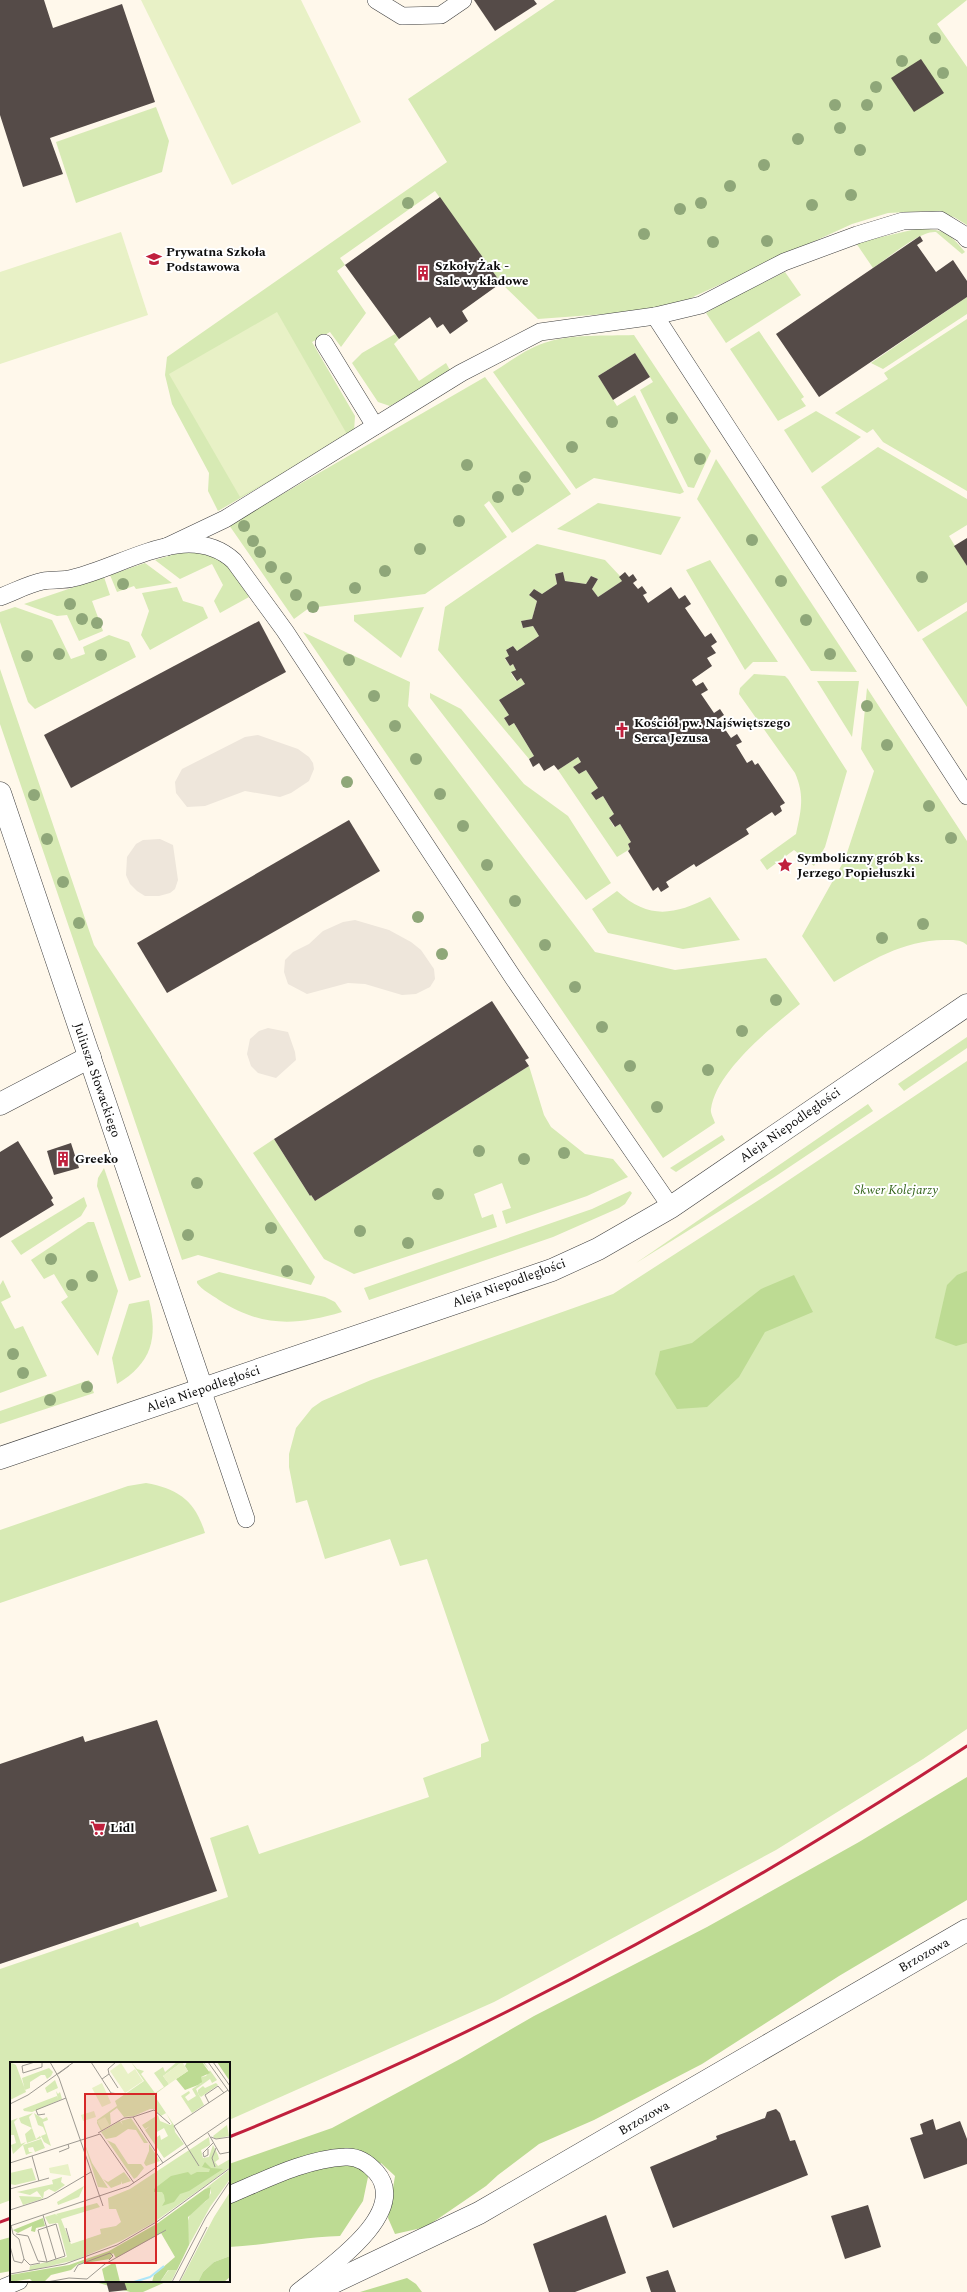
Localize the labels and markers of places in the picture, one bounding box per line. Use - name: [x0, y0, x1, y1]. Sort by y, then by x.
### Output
- place label: Prywatna Szkoła Podstawowa: [166, 242, 266, 277]
- school or university icon: Prywatna Szkoła Podstawowa: [145, 250, 163, 268]
- place label: Szkoły Żak - Sale wykładowe: [435, 256, 528, 291]
- building icon: Szkoły Żak - Sale wykładowe: [414, 264, 432, 282]
- place label: Kościół pw. Najświętszego Serca Jezusa: [634, 713, 790, 748]
- church icon: Kościół pw. Najświętszego Serca Jezusa: [613, 721, 631, 739]
- place label: Symboliczny grób ks. Jerzego Popiełuszki: [797, 848, 923, 883]
- place icon: Symboliczny grób ks. Jerzego Popiełuszki: [776, 856, 794, 874]
- place label: Greeko: [75, 1149, 118, 1169]
- building icon: Greeko: [54, 1150, 72, 1168]
- place label: Lidl: [110, 1818, 135, 1838]
- supermarket icon: Lidl: [89, 1819, 107, 1837]

